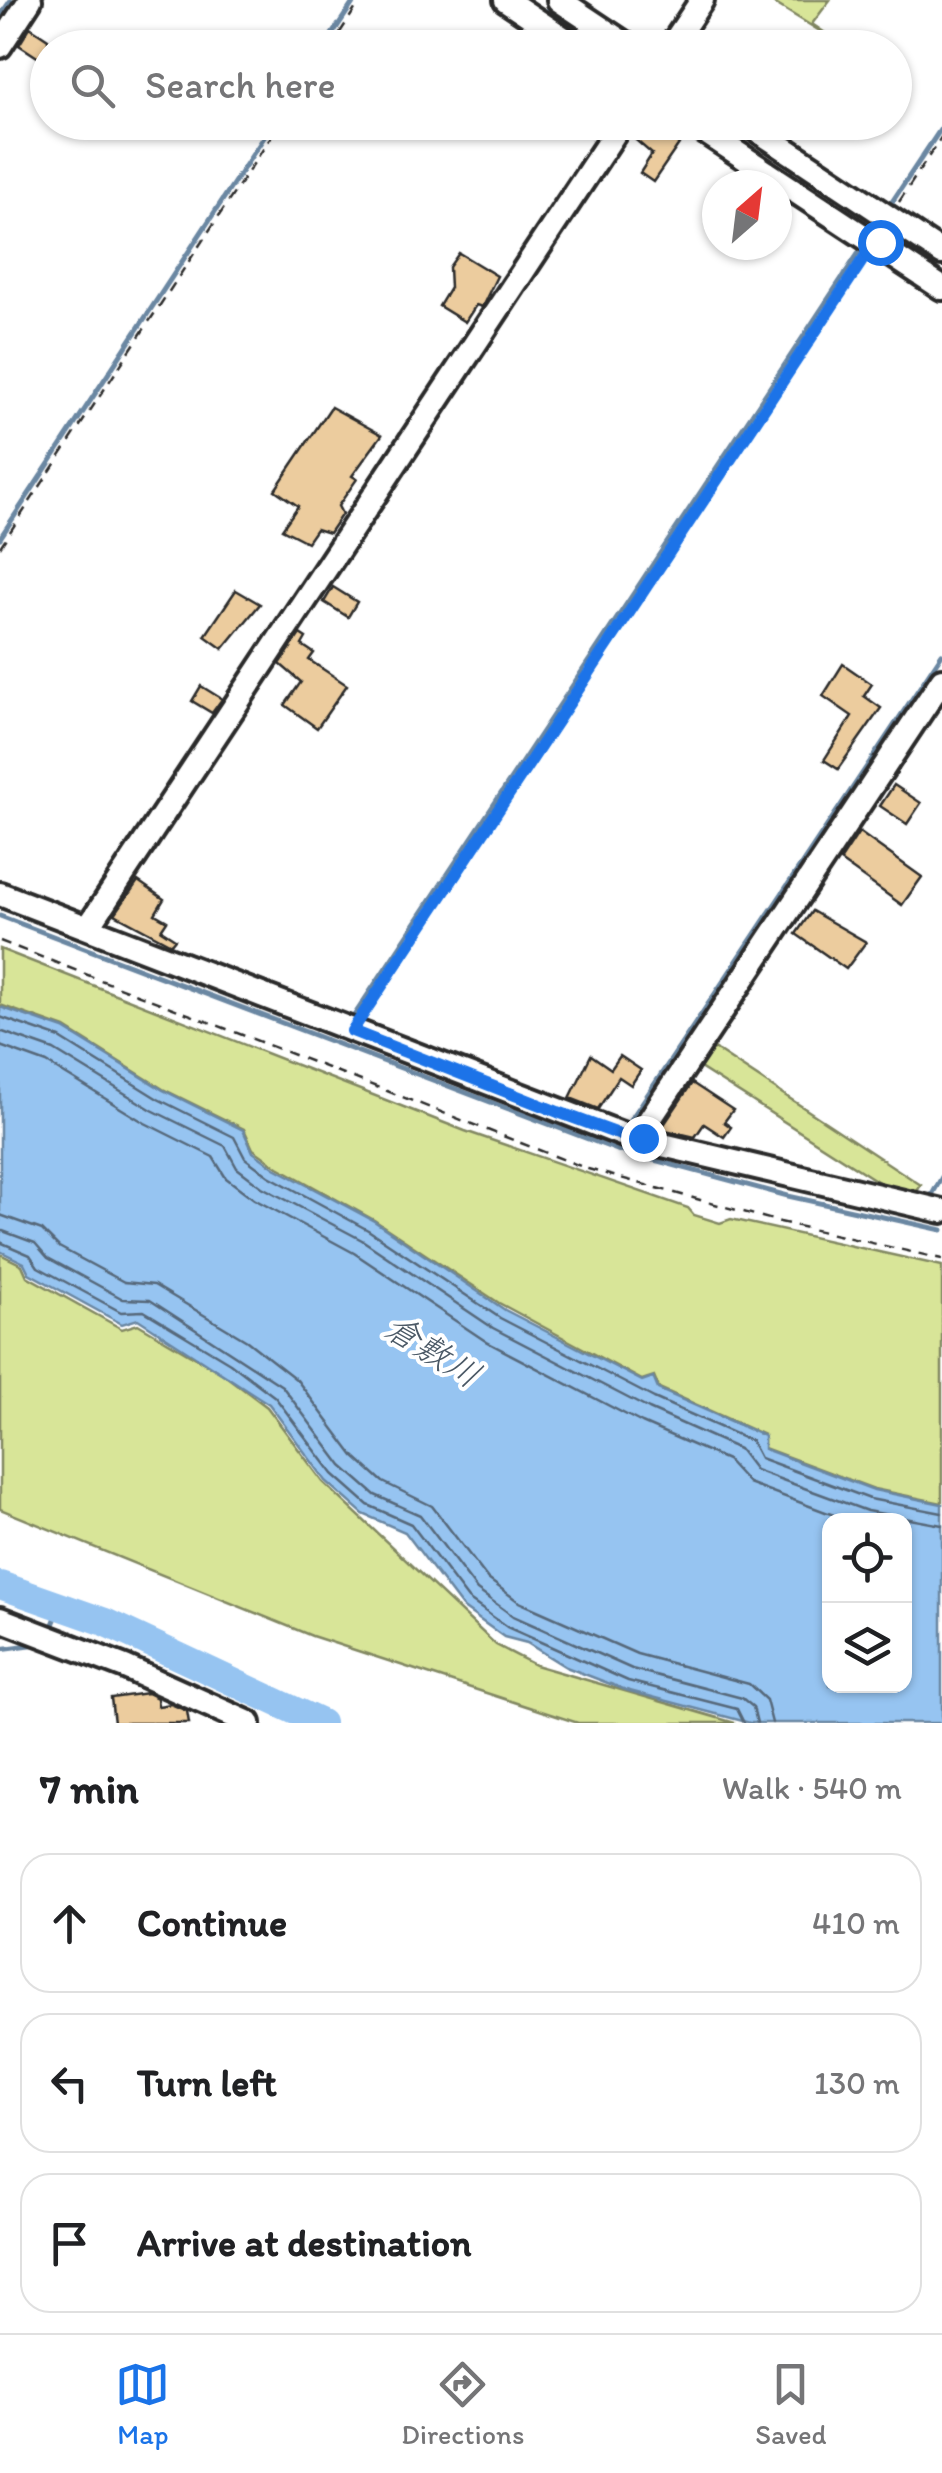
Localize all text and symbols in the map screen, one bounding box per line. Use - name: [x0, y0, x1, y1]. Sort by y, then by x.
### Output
- search box: [30, 30, 912, 140]
- icon: search: [65, 58, 120, 113]
- text: Search here: [145, 62, 336, 108]
- north arrow: [702, 170, 792, 260]
- route start: [858, 220, 904, 266]
- route end: [621, 1116, 667, 1162]
- water label: 倉敷川: [377, 1305, 489, 1397]
- map controls: [822, 1513, 912, 1693]
- button: locate: [822, 1513, 912, 1603]
- button: layers: [822, 1603, 912, 1693]
- text: 7 min: [40, 1763, 139, 1814]
- text: Walk · 540 m: [722, 1769, 902, 1807]
- icon: ahead: [42, 1896, 97, 1951]
- text: Continue: [137, 1900, 287, 1946]
- text: 410 m: [812, 1904, 900, 1942]
- icon: left: [42, 2056, 97, 2111]
- text: Turn left: [137, 2060, 277, 2106]
- text: 130 m: [814, 2064, 900, 2102]
- icon: arrive: [42, 2216, 97, 2271]
- text: Arrive at destination: [137, 2220, 472, 2266]
- tab: Map: [115, 2357, 170, 2451]
- tab: Directions: [401, 2357, 524, 2451]
- tab: Saved: [755, 2357, 827, 2451]

